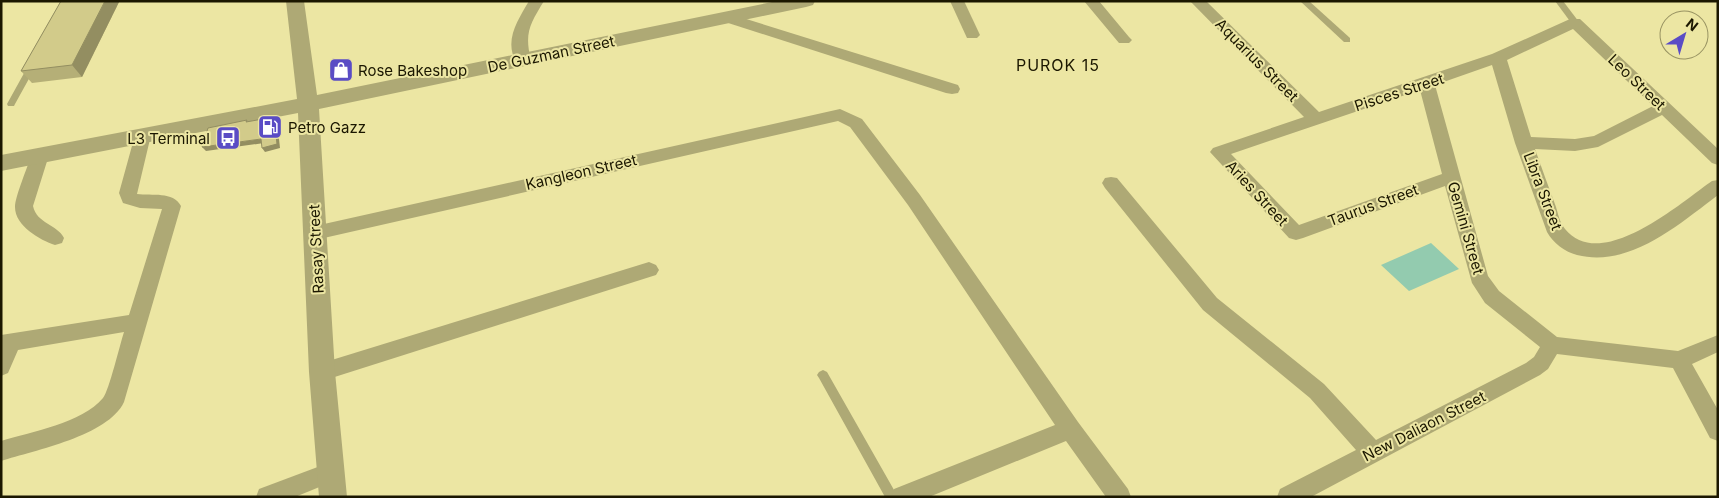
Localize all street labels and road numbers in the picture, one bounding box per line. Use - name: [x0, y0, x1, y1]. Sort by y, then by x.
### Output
- street label: Aquarius Street: [1212, 15, 1303, 106]
- street label: De Guzman Street: [486, 31, 616, 77]
- street label: Leo Street: [1604, 50, 1670, 114]
- street label: Pisces Street: [1352, 69, 1446, 115]
- street label: Libra Street: [1519, 149, 1567, 233]
- street label: Kangleon Street: [524, 150, 638, 194]
- street label: Aries Street: [1222, 156, 1292, 230]
- street label: Gemini Street: [1444, 179, 1488, 277]
- street label: Taurus Street: [1325, 180, 1421, 230]
- street label: Rasay Street: [304, 204, 328, 294]
- street label: New Daliaon Street: [1359, 387, 1489, 465]

